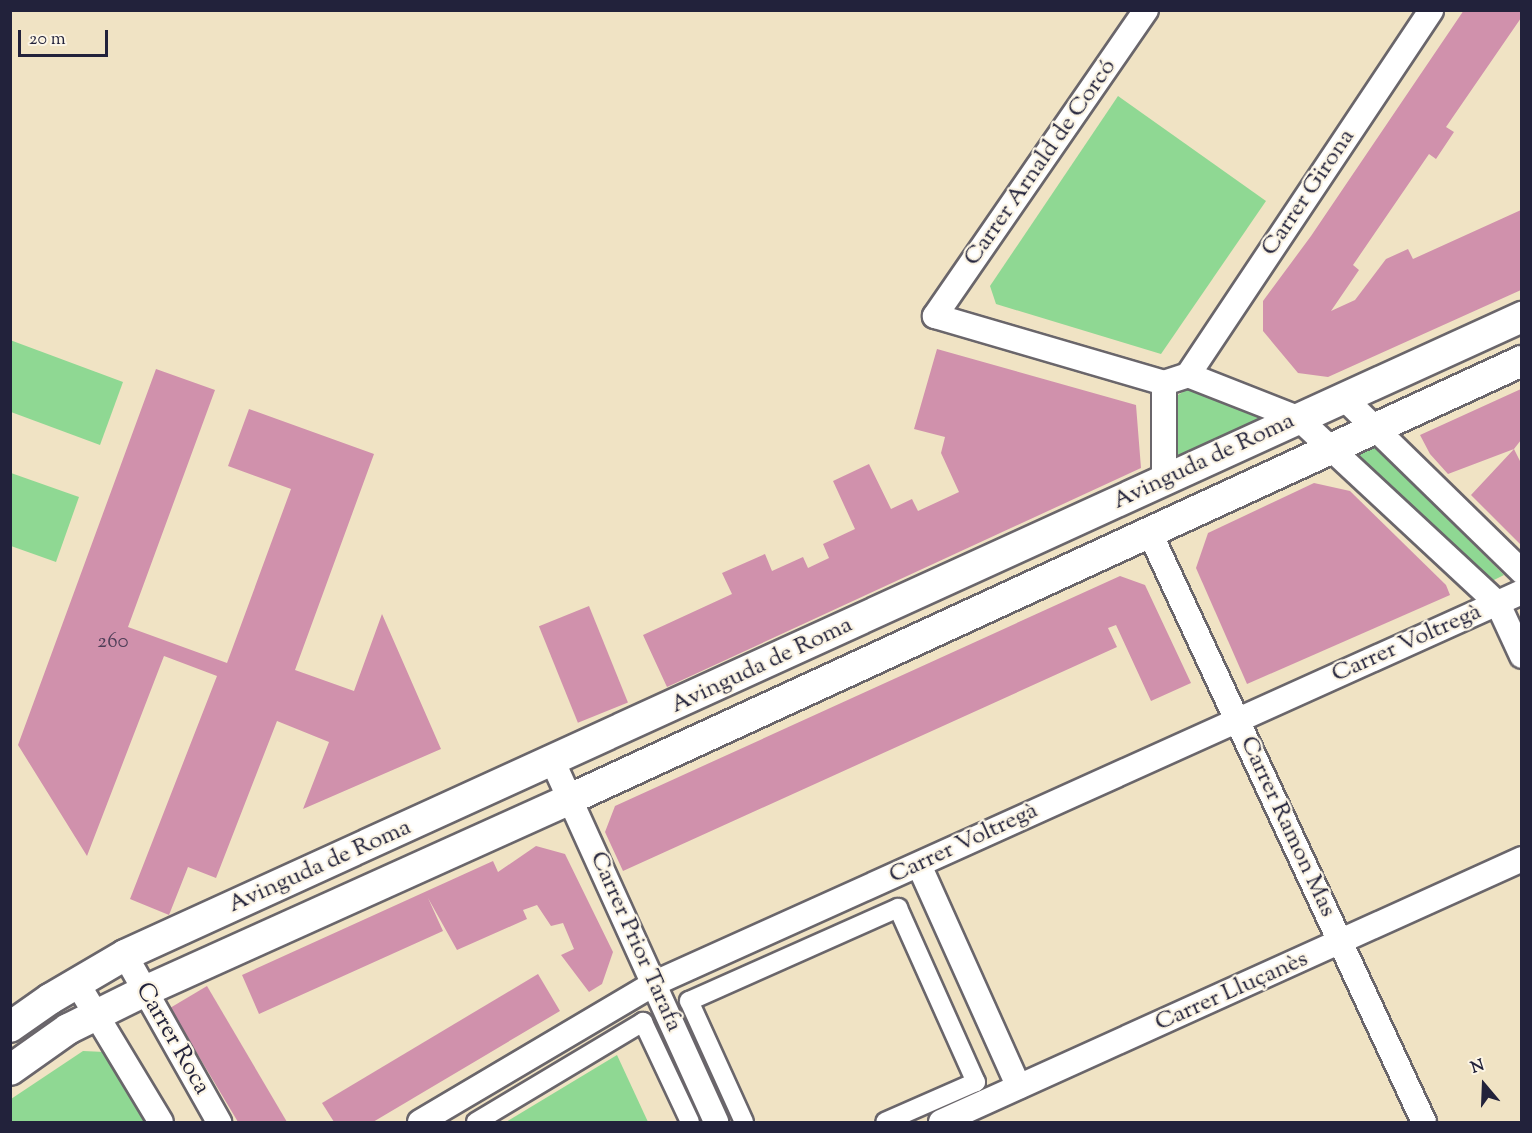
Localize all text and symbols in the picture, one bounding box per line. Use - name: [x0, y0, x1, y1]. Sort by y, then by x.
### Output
- scale bar: [21, 18, 111, 56]
- text: 20 m: [29, 27, 66, 53]
- street label: Carrer Arnald de Corcó: [959, 54, 1123, 272]
- street label: Carrer Girona: [1256, 124, 1362, 262]
- street label: Avinguda de Roma: [1109, 407, 1299, 517]
- street label: Carrer Voltregà: [1328, 598, 1486, 690]
- street label: Avinguda de Roma: [667, 611, 857, 721]
- house number: 260: [97, 629, 129, 655]
- street label: Carrer Ramon Mas: [1233, 732, 1341, 922]
- street label: Carrer Voltregà: [885, 797, 1043, 891]
- street label: Avinguda de Roma: [224, 814, 416, 920]
- street label: Carrer Prior Tarafa: [582, 847, 688, 1037]
- street label: Carrer Lluçanès: [1151, 945, 1313, 1039]
- street label: Carrer Roca: [128, 978, 216, 1100]
- north arrow: [1454, 1055, 1514, 1115]
- text: N: [1468, 1055, 1488, 1080]

